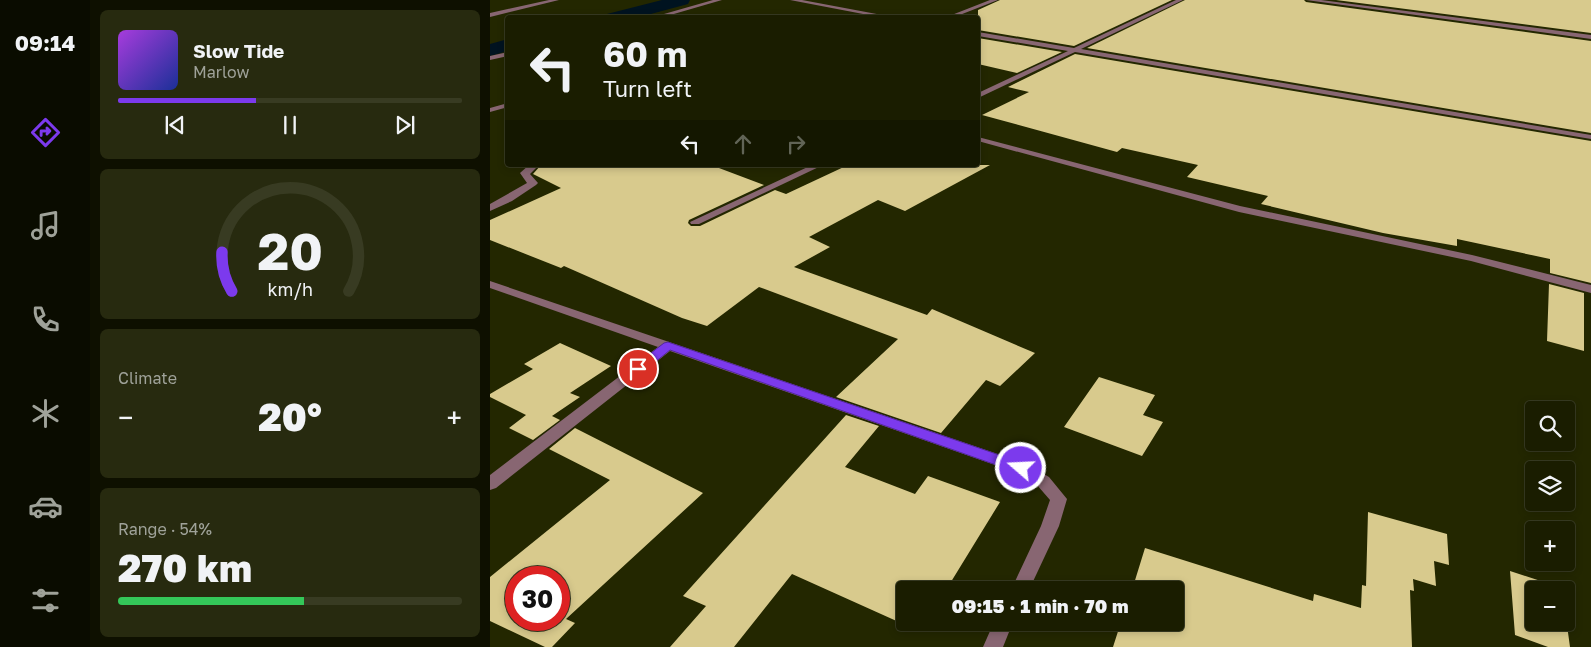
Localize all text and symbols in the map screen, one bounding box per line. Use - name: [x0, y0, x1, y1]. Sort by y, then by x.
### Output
- text: 09:14: [15, 29, 75, 56]
- text: 60 m: [603, 33, 687, 75]
- icon: left: [520, 35, 585, 100]
- text: Slow Tide: [193, 39, 284, 62]
- text: Marlow: [193, 62, 249, 82]
- text: Turn left: [603, 75, 692, 102]
- icon: previous: [161, 111, 189, 139]
- icon: pause: [276, 111, 304, 139]
- icon: next: [391, 111, 419, 139]
- icon: directions: [28, 115, 63, 150]
- icon: left: [676, 130, 704, 158]
- icon: ahead: [729, 130, 757, 158]
- icon: right: [782, 130, 810, 158]
- icon: music: [28, 208, 63, 243]
- text: 20: [257, 219, 323, 281]
- text: km/h: [267, 278, 313, 300]
- icon: phone: [28, 302, 63, 337]
- pin: [617, 348, 659, 390]
- icon: arrive: [624, 355, 652, 383]
- text: Climate: [118, 368, 177, 388]
- text: 20°: [258, 394, 322, 439]
- icon: climate: [28, 396, 63, 431]
- text: −: [118, 401, 133, 434]
- text: +: [447, 401, 462, 434]
- map controls: [1525, 401, 1575, 631]
- button: search: [1525, 401, 1575, 451]
- position arrow: [994, 441, 1046, 493]
- button: layers: [1525, 461, 1575, 511]
- icon: car: [28, 489, 63, 524]
- text: Range · 54%: [118, 519, 212, 539]
- button: +: [1525, 521, 1575, 571]
- text: 270 km: [118, 545, 252, 590]
- speed limit sign: 30: [505, 566, 570, 631]
- button: −: [1525, 581, 1575, 631]
- icon: filters: [28, 583, 63, 618]
- text: 09:15 · 1 min · 70 m: [951, 594, 1129, 617]

